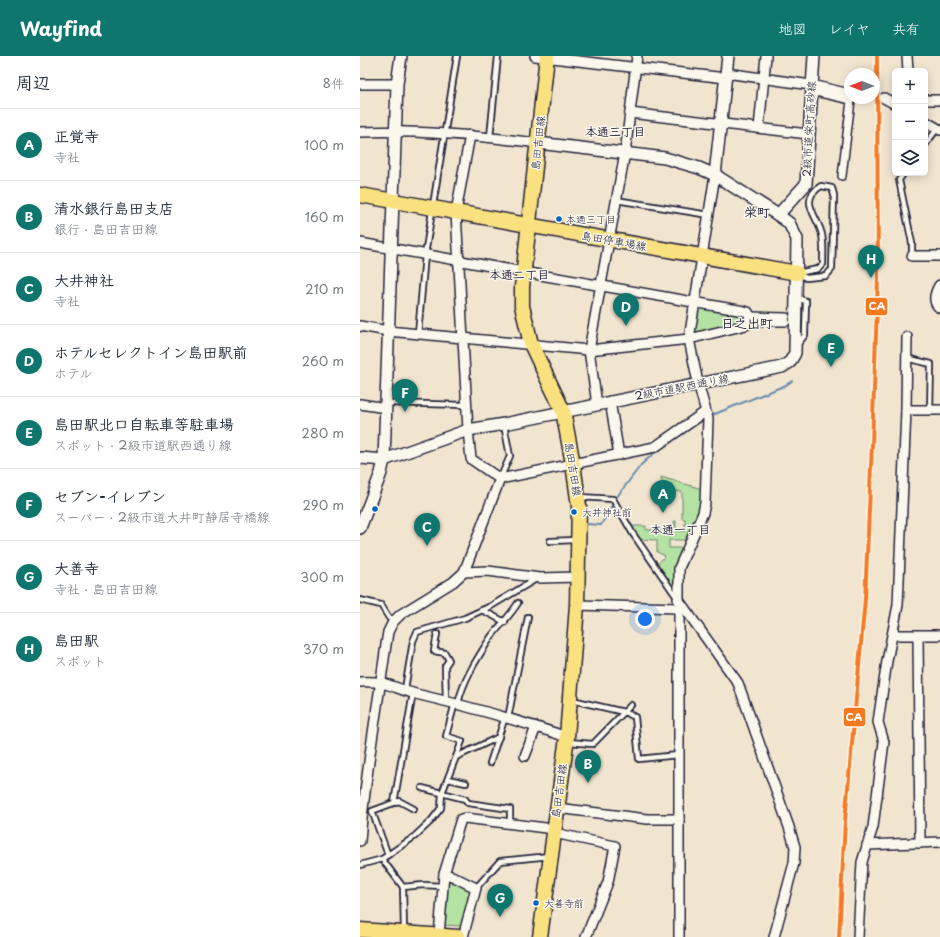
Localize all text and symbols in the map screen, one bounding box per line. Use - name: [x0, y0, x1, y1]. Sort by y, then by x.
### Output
- text: Wayfind: [20, 14, 102, 42]
- text: 地図: [779, 18, 807, 39]
- text: レイヤ: [829, 18, 870, 39]
- text: 共有: [892, 18, 920, 39]
- north arrow: [844, 68, 880, 104]
- map controls: [892, 68, 928, 176]
- button: +: [892, 68, 928, 104]
- text: 周辺: [16, 69, 50, 95]
- text: 8件: [323, 73, 344, 92]
- street label: 2級市道栄町高砂線: [798, 81, 819, 177]
- button: −: [892, 104, 928, 140]
- street label: 島田吉田線: [526, 115, 549, 171]
- district label: 本通三丁目: [585, 122, 645, 140]
- text: 正覚寺: [54, 124, 99, 147]
- text: A: [24, 135, 34, 154]
- text: 100 m: [304, 135, 344, 154]
- button: layers: [892, 140, 928, 176]
- text: 寺社: [54, 147, 80, 166]
- text: 清水銀行島田支店: [54, 196, 174, 219]
- district label: 栄町: [744, 202, 770, 221]
- text: B: [25, 207, 33, 226]
- text: 160 m: [305, 207, 344, 226]
- place label: 本通三丁目: [566, 211, 616, 226]
- marker: 本通三丁目: [554, 214, 564, 224]
- text: 銀行 · 島田吉田線: [54, 219, 157, 238]
- street label: 島田停車場線: [580, 226, 648, 255]
- pin: H: [858, 245, 884, 278]
- district label: 本通二丁目: [489, 265, 549, 283]
- text: 大井神社: [54, 268, 114, 291]
- text: C: [24, 279, 34, 298]
- text: 210 m: [305, 279, 344, 298]
- text: 寺社: [54, 291, 80, 310]
- pin: D: [613, 293, 639, 326]
- line badge: CA: [865, 297, 888, 316]
- text: CA: [869, 297, 886, 314]
- district label: 日之出町: [721, 313, 773, 332]
- pin: E: [818, 334, 844, 367]
- text: ホテルセレクトイン島田駅前: [54, 340, 248, 363]
- text: D: [24, 351, 34, 370]
- text: 260 m: [302, 351, 344, 370]
- text: ホテル: [54, 363, 92, 382]
- street label: 2級市道駅西通り線: [633, 369, 731, 404]
- pin: F: [392, 379, 418, 412]
- text: 島田駅北口自転車等駐車場: [54, 412, 234, 435]
- text: E: [25, 423, 33, 442]
- text: 280 m: [302, 423, 344, 442]
- text: スポット · 2級市道駅西通り線: [54, 435, 231, 454]
- street label: 島田吉田線: [561, 440, 586, 497]
- pin: A: [650, 480, 676, 513]
- text: セブン-イレブン: [54, 484, 166, 507]
- text: F: [25, 495, 33, 514]
- text: 290 m: [303, 495, 344, 514]
- unlabelled marker: [370, 504, 380, 514]
- place label: 大井神社前: [582, 504, 632, 519]
- text: スーパー · 2級市道大井町静居寺橋線: [54, 507, 270, 526]
- marker: 大井神社前: [569, 507, 579, 517]
- pin: C: [414, 513, 440, 546]
- district label: 本通一丁目: [650, 520, 710, 538]
- text: 大善寺: [54, 556, 99, 579]
- text: G: [24, 567, 34, 586]
- text: 300 m: [300, 567, 344, 586]
- text: 寺社 · 島田吉田線: [54, 579, 157, 598]
- your location: [635, 609, 655, 629]
- text: 島田駅: [54, 628, 99, 651]
- text: H: [24, 639, 34, 658]
- text: 370 m: [303, 639, 344, 658]
- text: スポット: [54, 651, 106, 670]
- line badge: CA: [843, 707, 866, 727]
- text: CA: [846, 708, 863, 725]
- pin: B: [575, 750, 601, 783]
- street label: 島田吉田線: [546, 763, 571, 819]
- pin: G: [487, 884, 513, 917]
- place label: 大善寺前: [544, 895, 584, 910]
- marker: 大善寺前: [531, 898, 541, 908]

